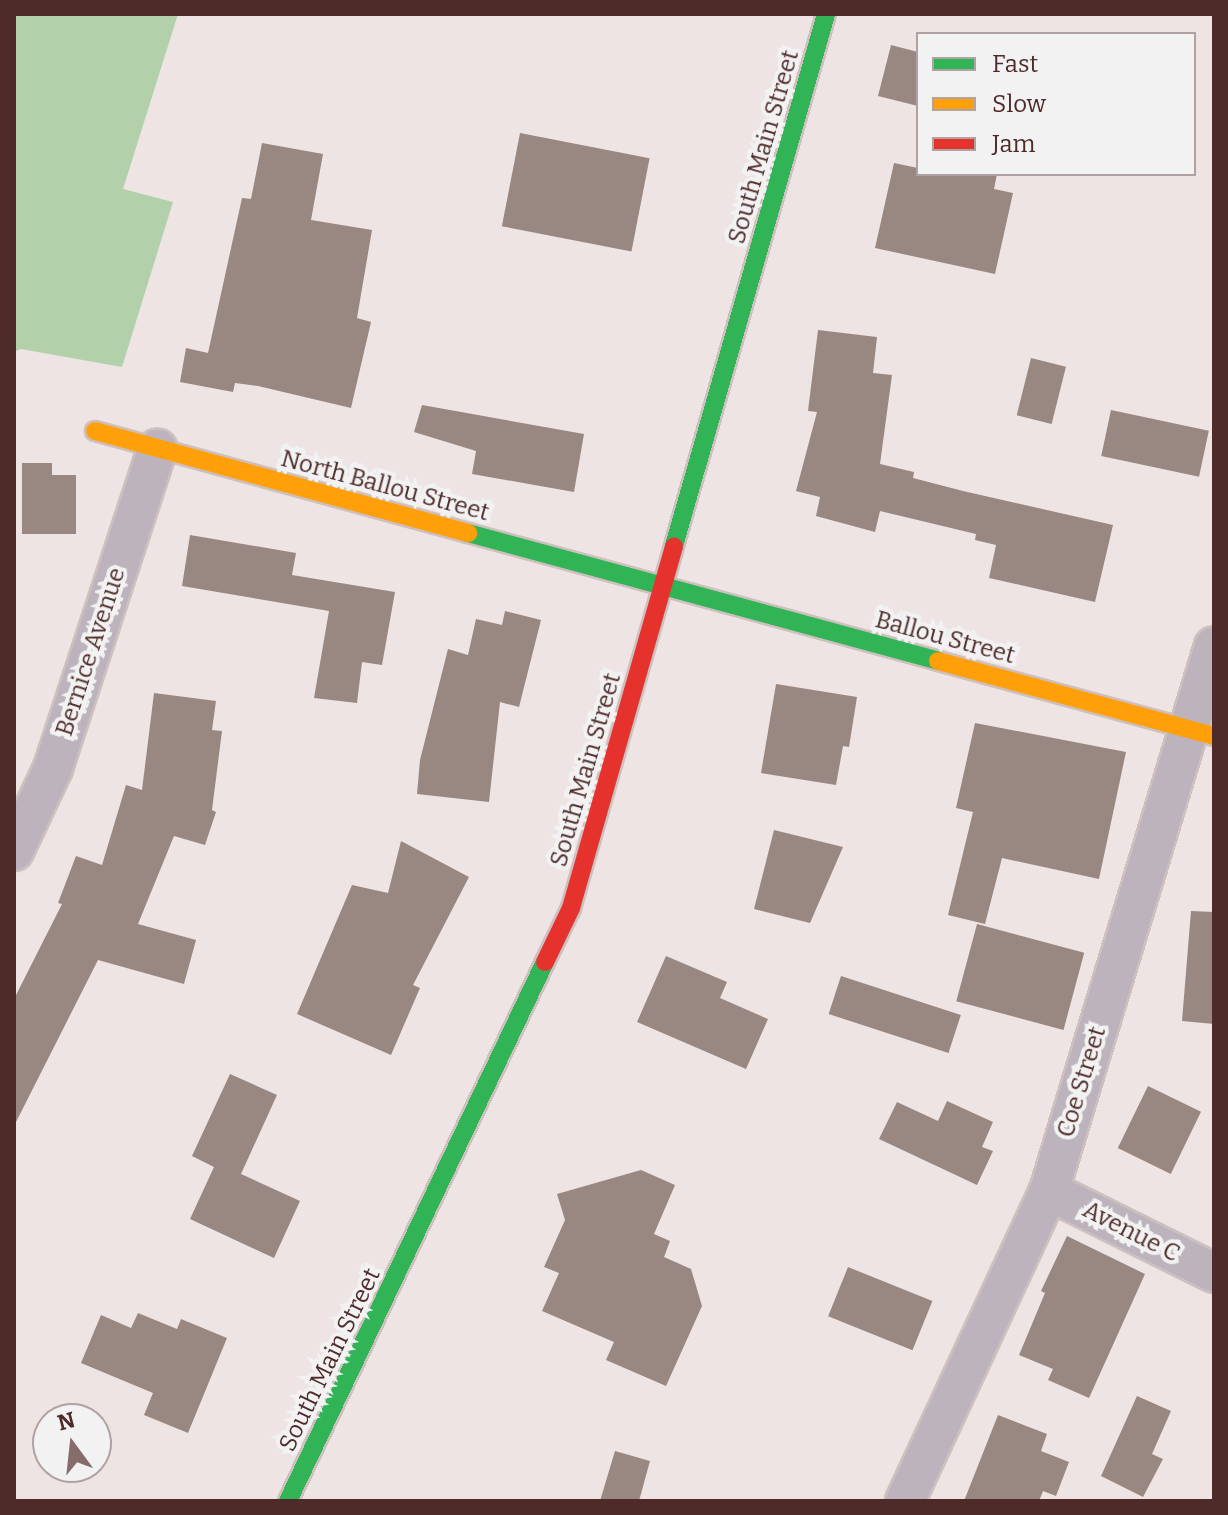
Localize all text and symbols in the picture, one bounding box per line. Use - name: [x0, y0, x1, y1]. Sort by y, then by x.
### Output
- legend: [916, 32, 1196, 176]
- street label: South Main Street: [723, 47, 805, 247]
- text: Fast: [992, 50, 1038, 78]
- text: Slow: [992, 90, 1046, 118]
- text: Jam: [992, 130, 1035, 158]
- street label: North Ballou Street: [278, 444, 492, 528]
- street label: Bernice Avenue: [50, 564, 132, 740]
- street label: Ballou Street: [872, 606, 1018, 670]
- street label: South Main Street: [545, 670, 627, 870]
- street label: Coe Street: [1052, 1023, 1112, 1141]
- street label: Avenue C: [1078, 1195, 1184, 1269]
- street label: South Main Street: [273, 1264, 387, 1456]
- north arrow: [32, 1403, 112, 1483]
- text: N: [54, 1406, 78, 1437]

